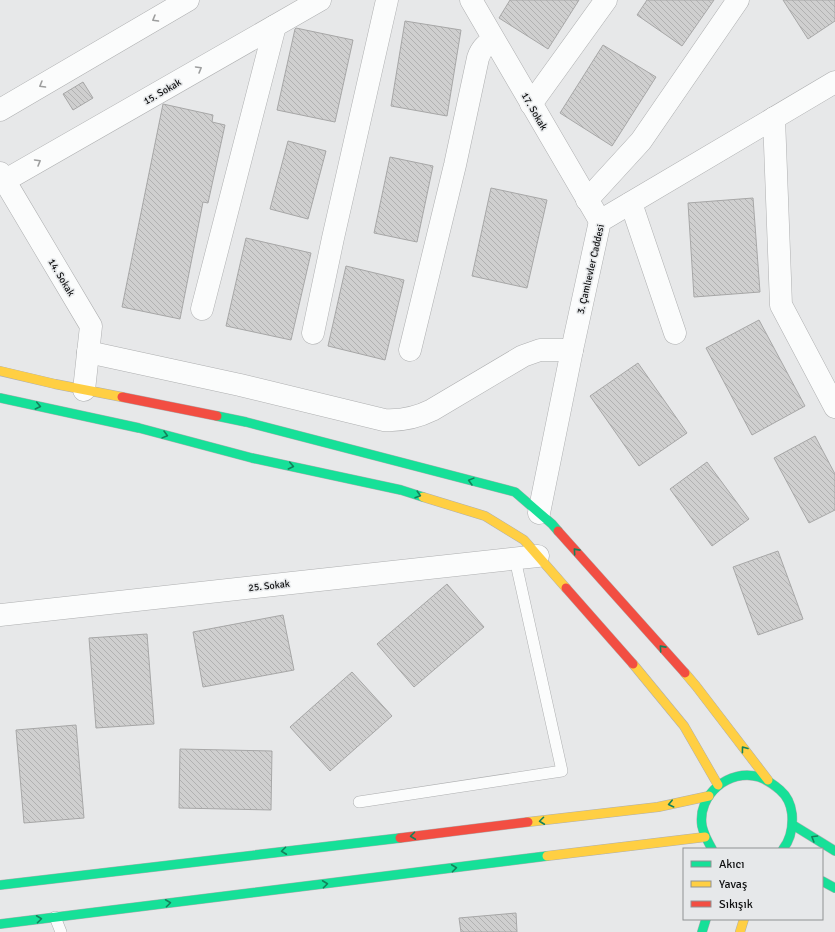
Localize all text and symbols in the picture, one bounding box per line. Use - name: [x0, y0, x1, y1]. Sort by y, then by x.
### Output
- one-way arrow: [152, 15, 159, 22]
- one-way arrow: [195, 67, 202, 74]
- street label: 15. Sokak: [142, 76, 183, 107]
- one-way arrow: [39, 81, 47, 88]
- street label: 17. Sokak: [519, 91, 550, 132]
- one-way arrow: [34, 159, 41, 166]
- street label: 3. Çamlıevler Caddesi: [575, 223, 607, 315]
- street label: 14. Sokak: [45, 257, 77, 298]
- one-way arrow: [35, 402, 41, 410]
- one-way arrow: [161, 430, 168, 439]
- one-way arrow: [288, 462, 294, 470]
- one-way arrow: [468, 477, 475, 485]
- one-way arrow: [414, 491, 421, 499]
- one-way arrow: [573, 548, 580, 556]
- street label: 25. Sokak: [248, 578, 290, 594]
- one-way arrow: [660, 645, 667, 653]
- one-way arrow: [742, 746, 749, 753]
- one-way arrow: [668, 800, 674, 808]
- one-way arrow: [539, 816, 545, 825]
- one-way arrow: [410, 831, 416, 840]
- one-way arrow: [811, 835, 818, 843]
- one-way arrow: [281, 846, 287, 855]
- legend: [683, 848, 823, 920]
- text: Akıcı: [719, 857, 745, 872]
- one-way arrow: [450, 863, 457, 872]
- text: Yavaş: [719, 877, 747, 892]
- one-way arrow: [321, 880, 328, 889]
- text: Sıkışık: [719, 897, 753, 912]
- one-way arrow: [165, 899, 171, 908]
- one-way arrow: [36, 915, 42, 924]

